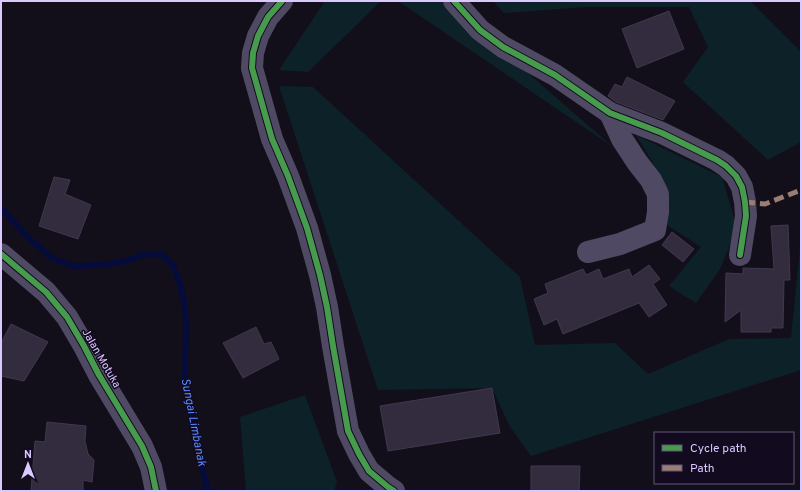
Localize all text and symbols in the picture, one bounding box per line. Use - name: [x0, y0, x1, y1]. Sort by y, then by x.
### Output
- street label: Jalan Motuka: [79, 327, 124, 391]
- water label: Sungai Limbanak: [177, 377, 210, 468]
- legend: [654, 432, 794, 484]
- text: Cycle path: [690, 441, 747, 457]
- north arrow: [8, 444, 48, 484]
- text: N: [24, 448, 32, 462]
- text: Path: [690, 461, 715, 477]

